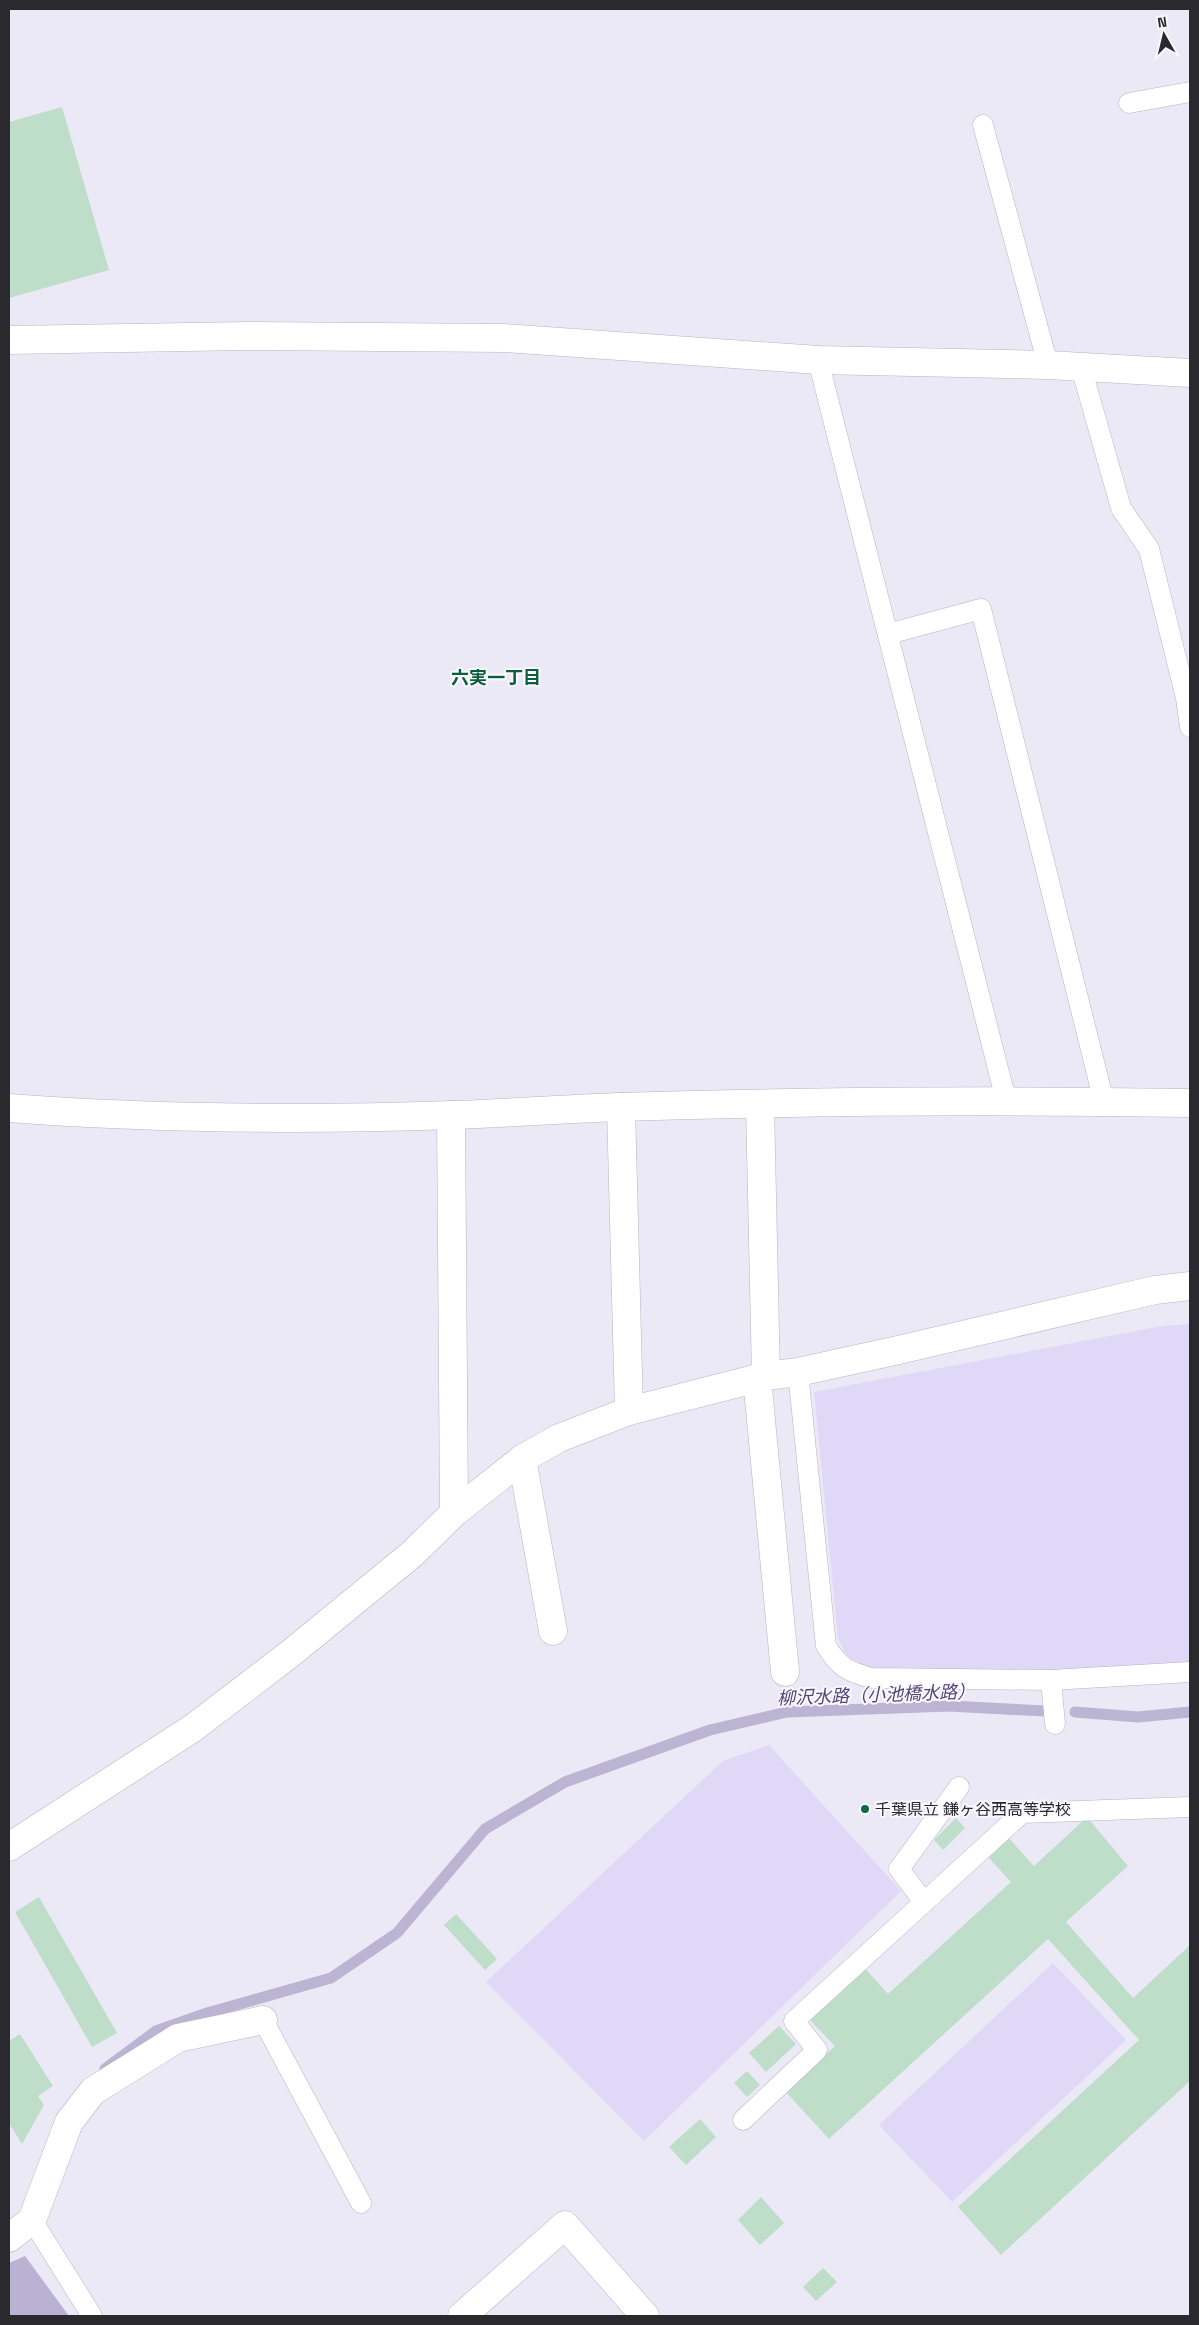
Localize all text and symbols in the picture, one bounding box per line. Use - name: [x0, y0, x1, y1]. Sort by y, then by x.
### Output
- north arrow: [1139, 10, 1189, 60]
- text: N: [1156, 13, 1168, 32]
- district label: 六実一丁目: [451, 666, 541, 689]
- water label: 柳沢水路（小池橋水路）: [777, 1680, 975, 1709]
- place label: 千葉県立 鎌ヶ谷西高等学校: [875, 1799, 1071, 1820]
- marker: 千葉県立 鎌ヶ谷西高等学校: [859, 1803, 871, 1815]

